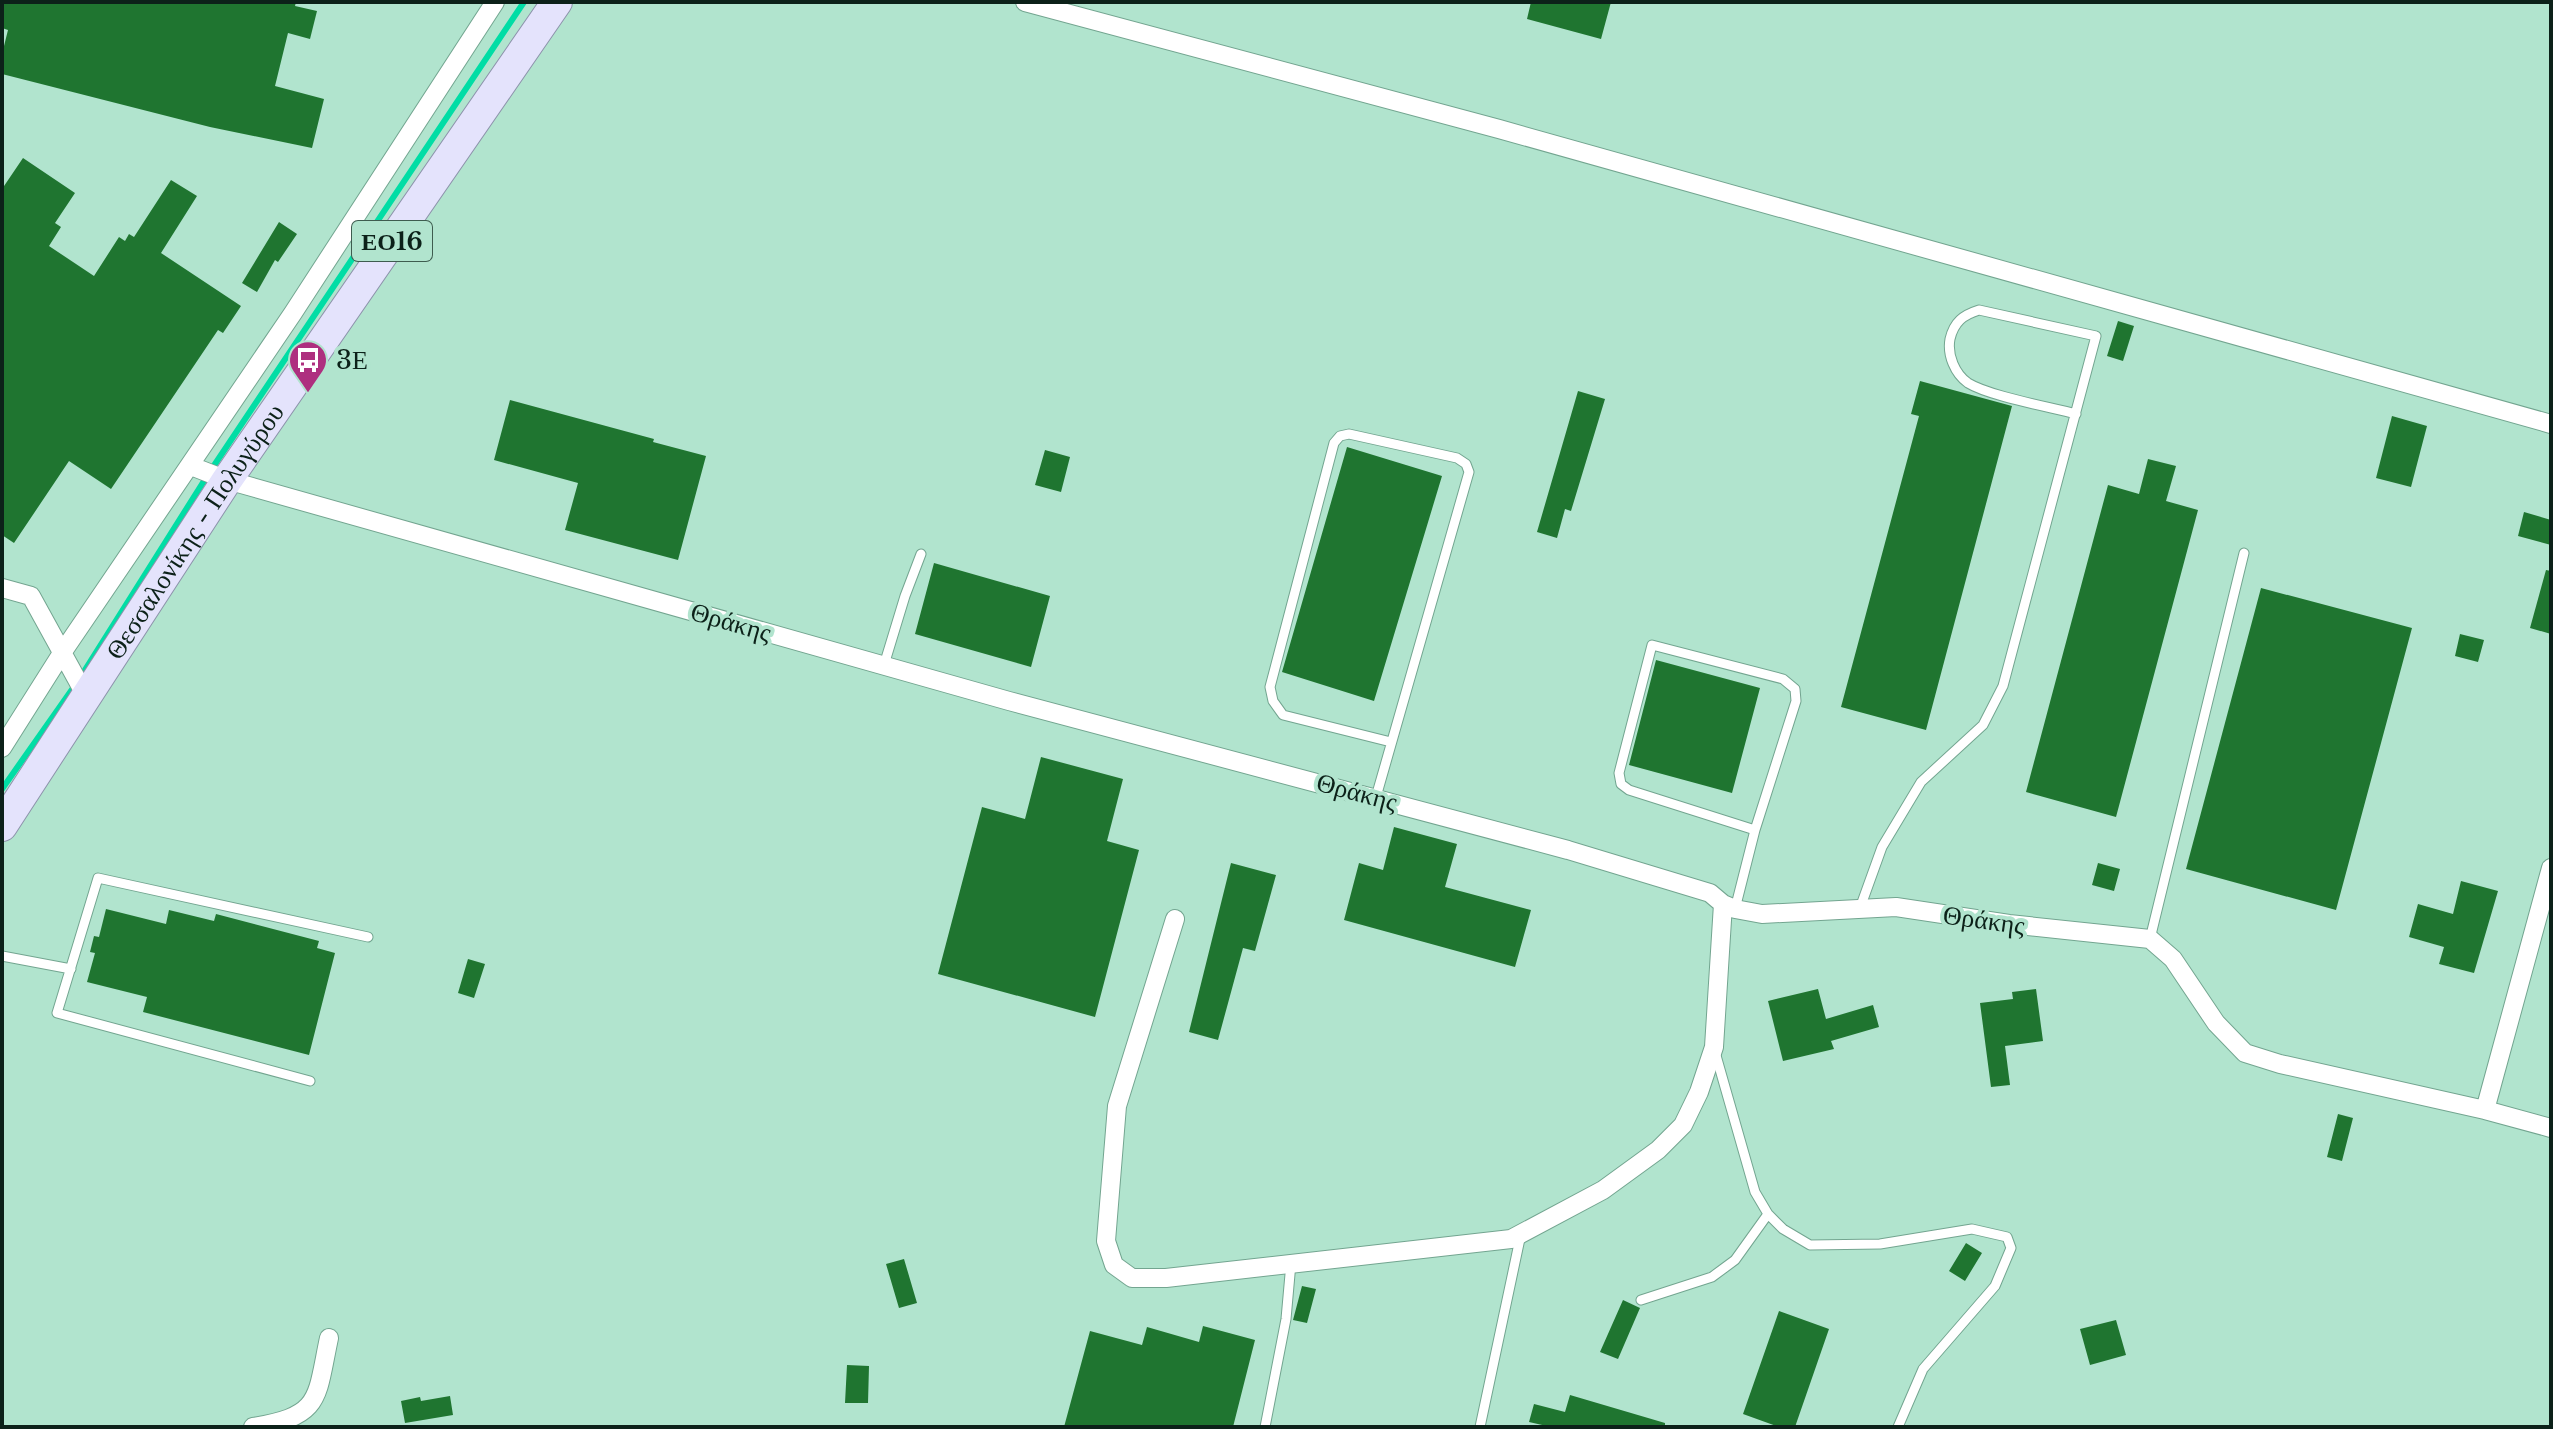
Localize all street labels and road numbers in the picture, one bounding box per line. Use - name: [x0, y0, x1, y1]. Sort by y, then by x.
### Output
- road number: ΕΟ16: [352, 221, 432, 261]
- street label: Θεσσαλονίκης - Πολυγύρου: [99, 398, 291, 665]
- street label: Θράκης: [687, 595, 776, 649]
- street label: Θράκης: [1313, 766, 1402, 818]
- street label: Θράκης: [1941, 898, 2028, 942]

